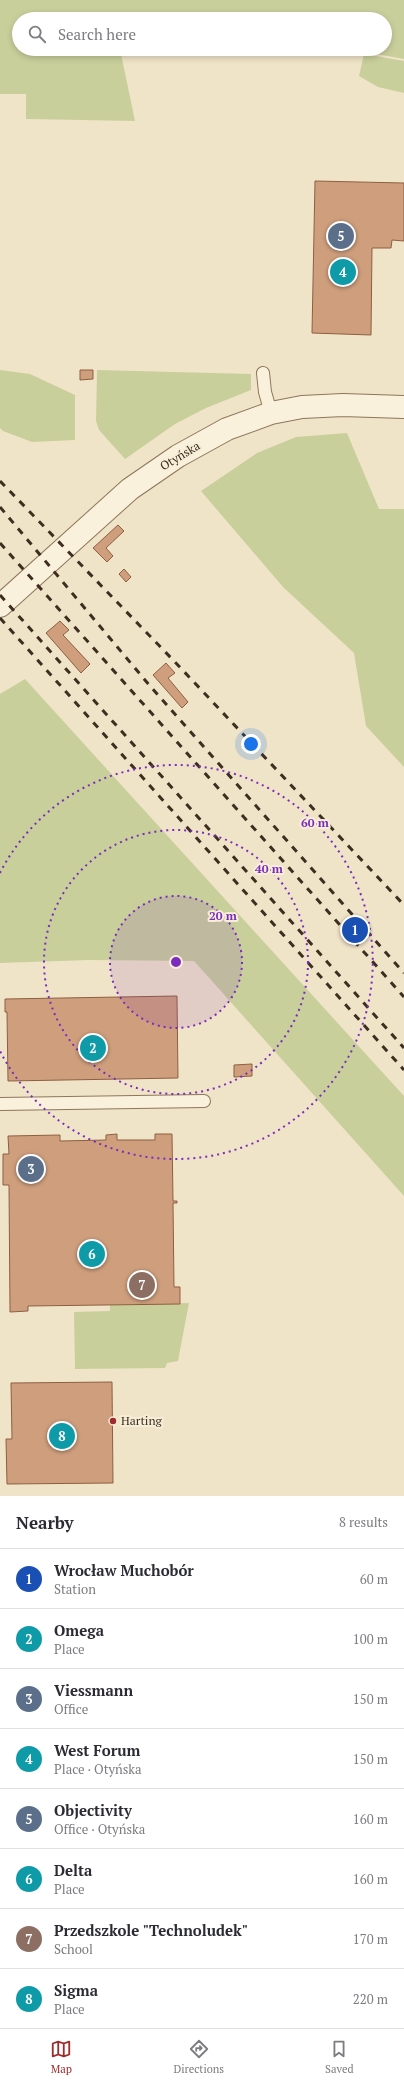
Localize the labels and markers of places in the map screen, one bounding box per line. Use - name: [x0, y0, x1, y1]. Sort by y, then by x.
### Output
- pin: 5: [328, 221, 354, 251]
- pin: 4: [330, 257, 356, 287]
- pin: 1: [342, 915, 368, 945]
- centre of rings: [169, 955, 183, 969]
- pin: 2: [80, 1033, 106, 1063]
- pin: 3: [18, 1154, 44, 1184]
- pin: 6: [79, 1239, 105, 1269]
- pin: 7: [129, 1270, 155, 1300]
- place label: Harting: [121, 1413, 163, 1428]
- marker: Harting: [108, 1416, 118, 1426]
- pin: 8: [49, 1421, 75, 1451]

